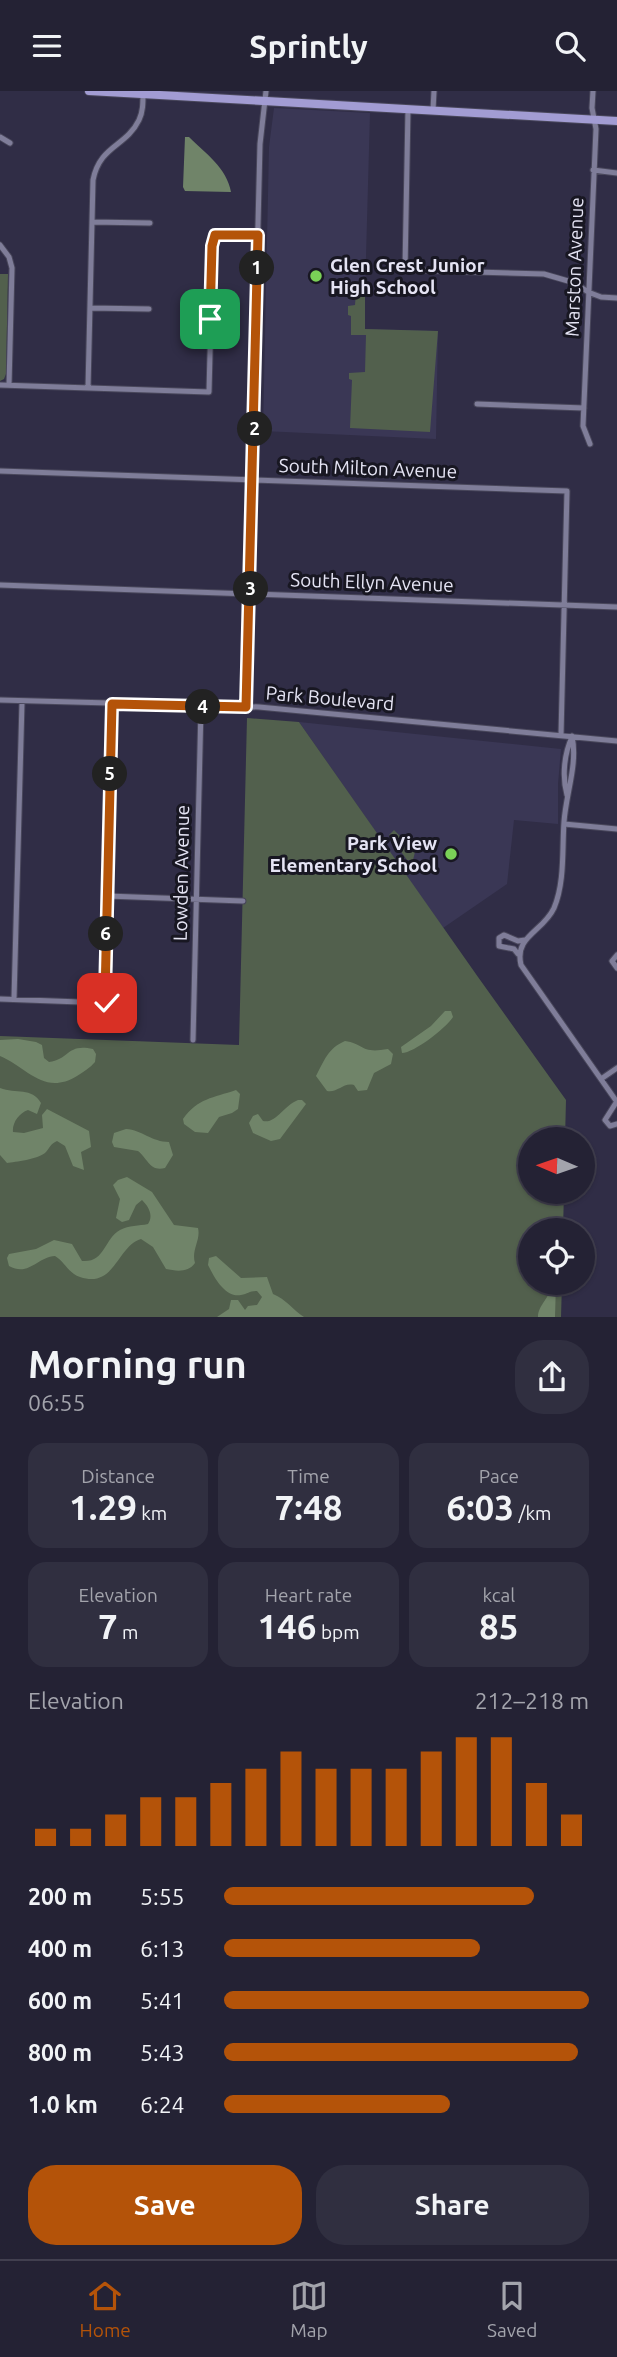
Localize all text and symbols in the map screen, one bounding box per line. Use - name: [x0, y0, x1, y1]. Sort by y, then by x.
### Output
- icon: menu: [28, 27, 66, 65]
- icon: search: [551, 27, 589, 65]
- text: Sprintly: [249, 28, 368, 64]
- street label: Marston Avenue: [561, 197, 587, 337]
- pin: 1: [240, 251, 274, 285]
- place label: Glen Crest Junior High School: [330, 254, 485, 298]
- text: 1: [251, 256, 262, 278]
- marker: Glen Crest Junior High School: [308, 268, 324, 284]
- pin: [180, 289, 240, 349]
- icon: arrive: [191, 300, 229, 338]
- pin: 2: [238, 411, 272, 447]
- text: 2: [249, 417, 260, 439]
- street label: South Milton Avenue: [278, 454, 458, 482]
- street label: South Ellyn Avenue: [290, 568, 454, 596]
- pin: 3: [233, 571, 268, 607]
- text: 3: [245, 577, 256, 599]
- street label: Park Boulevard: [265, 681, 395, 715]
- pin: 4: [186, 689, 220, 725]
- text: 4: [197, 695, 208, 717]
- pin: 5: [92, 757, 128, 791]
- text: 5: [104, 762, 115, 784]
- street label: Lowden Avenue: [169, 805, 193, 941]
- place label: Park View Elementary School: [270, 832, 437, 876]
- marker: Park View Elementary School: [443, 846, 459, 862]
- pin: 6: [88, 917, 124, 951]
- text: 6: [100, 922, 111, 944]
- pin: [77, 973, 137, 1033]
- icon: check: [88, 984, 126, 1022]
- north arrow: [518, 1127, 595, 1204]
- map controls: [518, 1127, 595, 1295]
- button: locate: [518, 1218, 595, 1295]
- button: share: [515, 1340, 589, 1414]
- text: Morning run: [28, 1343, 247, 1385]
- text: 06:55: [28, 1390, 86, 1415]
- text: Distance: [81, 1465, 155, 1487]
- text: Time: [287, 1465, 330, 1487]
- text: Pace: [479, 1465, 519, 1487]
- text: 1.29: [69, 1487, 137, 1527]
- text: 7:48: [275, 1487, 342, 1527]
- text: 6:03: [446, 1487, 514, 1527]
- text: km: [137, 1502, 167, 1524]
- text: /km: [514, 1502, 551, 1524]
- text: Elevation: [79, 1584, 158, 1606]
- text: Heart rate: [265, 1584, 352, 1606]
- text: kcal: [482, 1584, 515, 1606]
- text: 7: [98, 1606, 118, 1646]
- text: 146: [257, 1606, 317, 1646]
- text: 85: [479, 1606, 519, 1646]
- text: m: [118, 1621, 138, 1643]
- text: bpm: [317, 1621, 360, 1643]
- text: Elevation: [28, 1688, 124, 1713]
- text: 212–218 m: [475, 1688, 589, 1713]
- text: 200 m: [28, 1884, 92, 1909]
- text: 5:55: [140, 1884, 185, 1909]
- text: 400 m: [28, 1936, 92, 1961]
- text: 6:13: [140, 1936, 185, 1961]
- text: 600 m: [28, 1988, 92, 2013]
- text: 5:41: [140, 1988, 185, 2013]
- text: 800 m: [28, 2040, 92, 2065]
- text: 5:43: [140, 2040, 185, 2065]
- text: 1.0 km: [28, 2092, 98, 2117]
- text: 6:24: [140, 2092, 185, 2117]
- button: Save: [28, 2165, 302, 2245]
- button: Share: [316, 2165, 589, 2245]
- tab: Home: [80, 2277, 131, 2341]
- tab: Map: [290, 2277, 328, 2341]
- tab: Saved: [487, 2277, 537, 2341]

